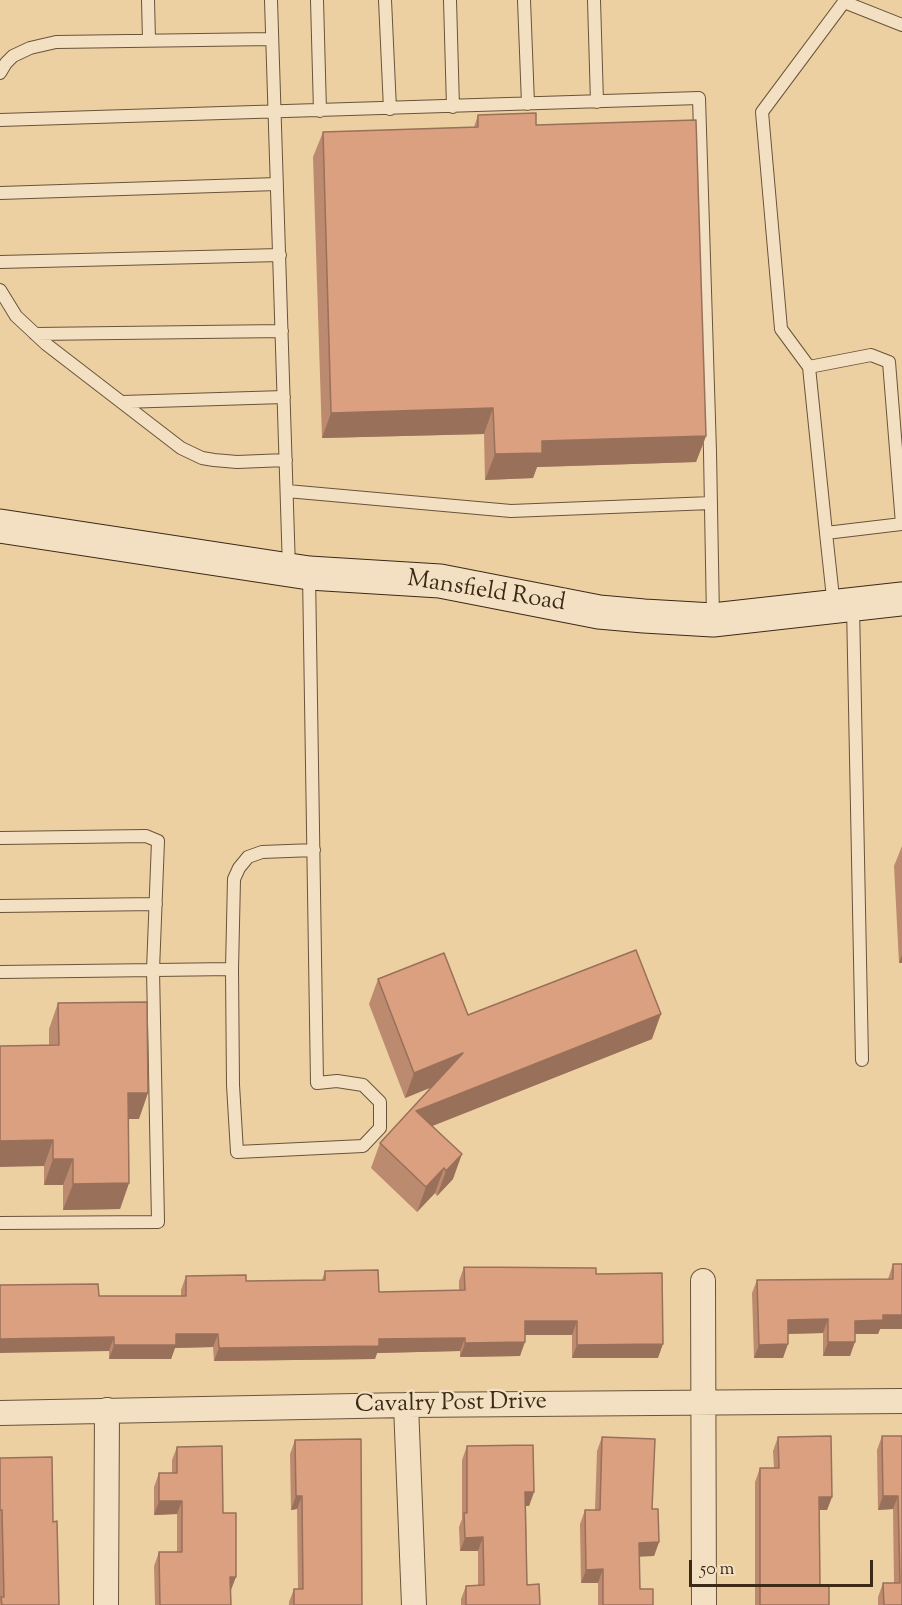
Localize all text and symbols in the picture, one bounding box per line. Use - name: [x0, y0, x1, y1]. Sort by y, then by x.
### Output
- street label: Mansfield Road: [405, 566, 567, 620]
- street label: Cavalry Post Drive: [355, 1389, 547, 1421]
- scale bar: [692, 1548, 876, 1586]
- text: 50 m: [700, 1557, 734, 1583]

